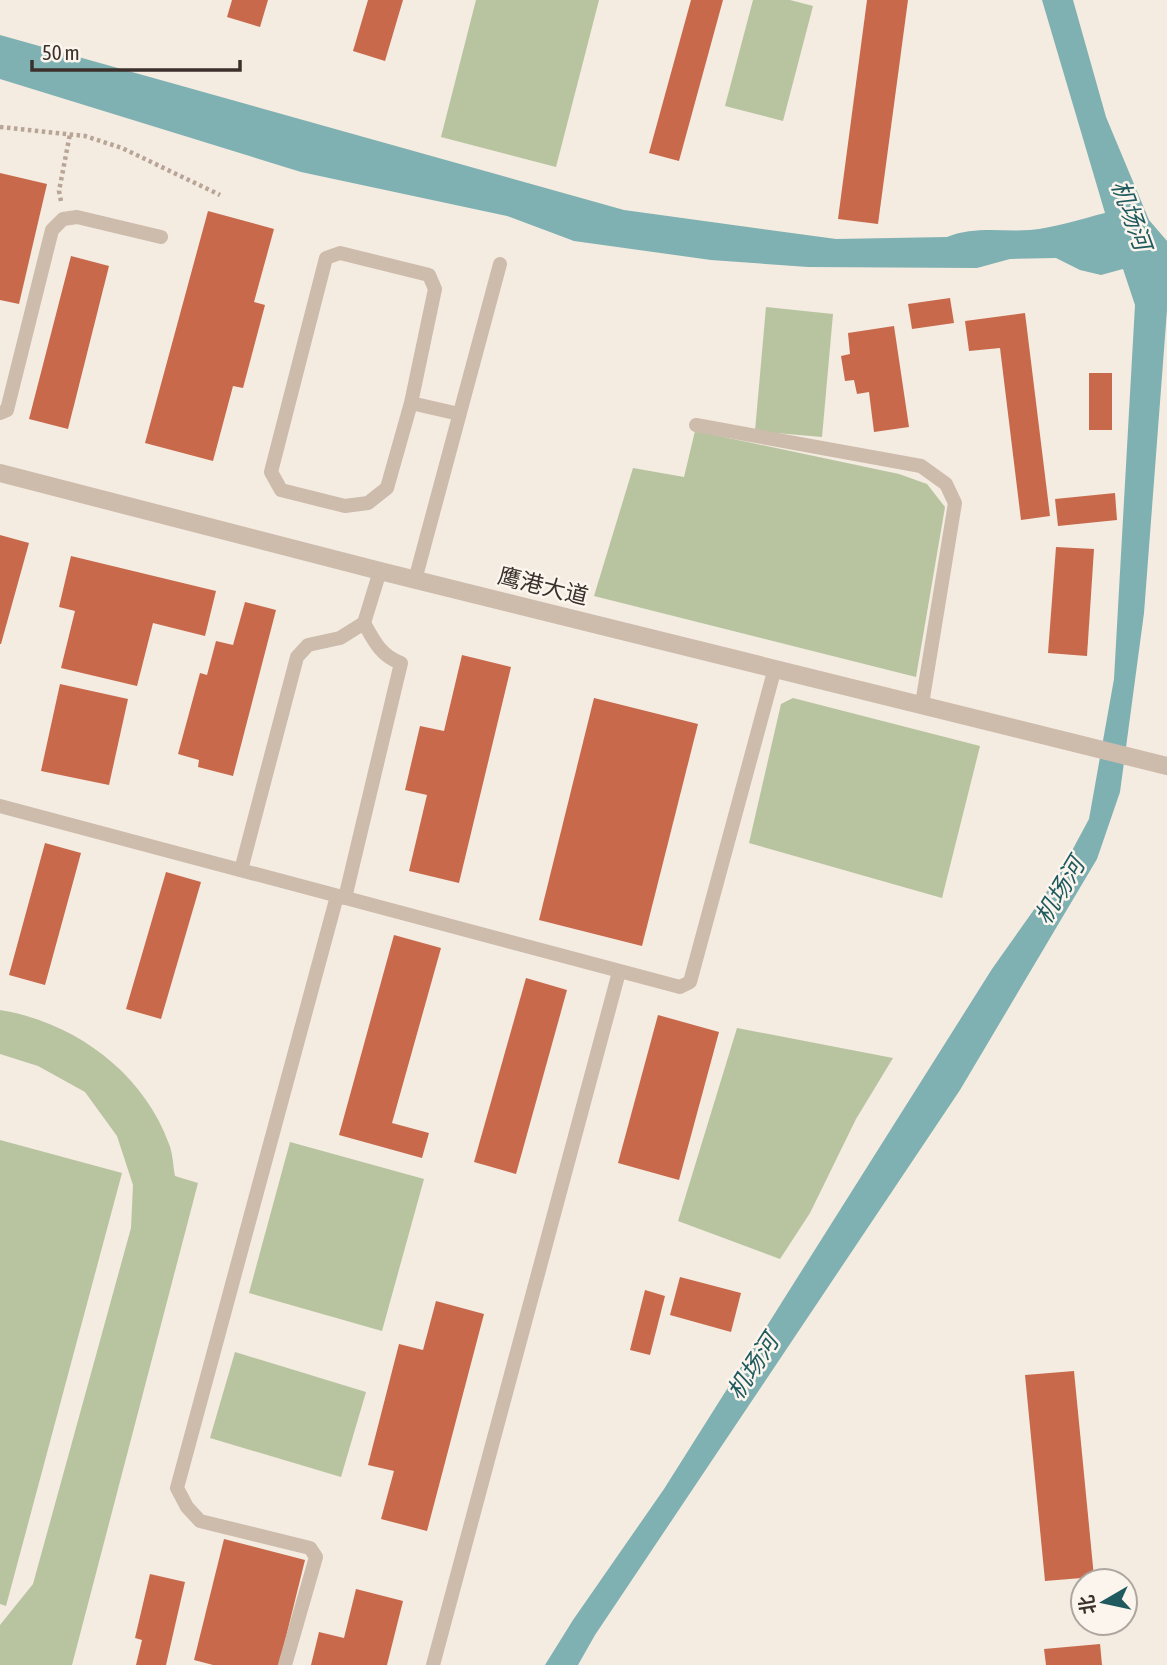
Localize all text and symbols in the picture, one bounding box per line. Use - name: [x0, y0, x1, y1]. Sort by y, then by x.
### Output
- scale bar: [32, 28, 240, 72]
- text: 50 m: [42, 40, 80, 64]
- water label: 机场河: [1106, 176, 1158, 257]
- street label: 鹰港大道: [495, 562, 591, 610]
- water label: 机场河: [1029, 850, 1092, 929]
- water label: 机场河: [722, 1326, 786, 1404]
- north arrow: [1069, 1567, 1139, 1637]
- text: 北: [1075, 1594, 1100, 1616]

